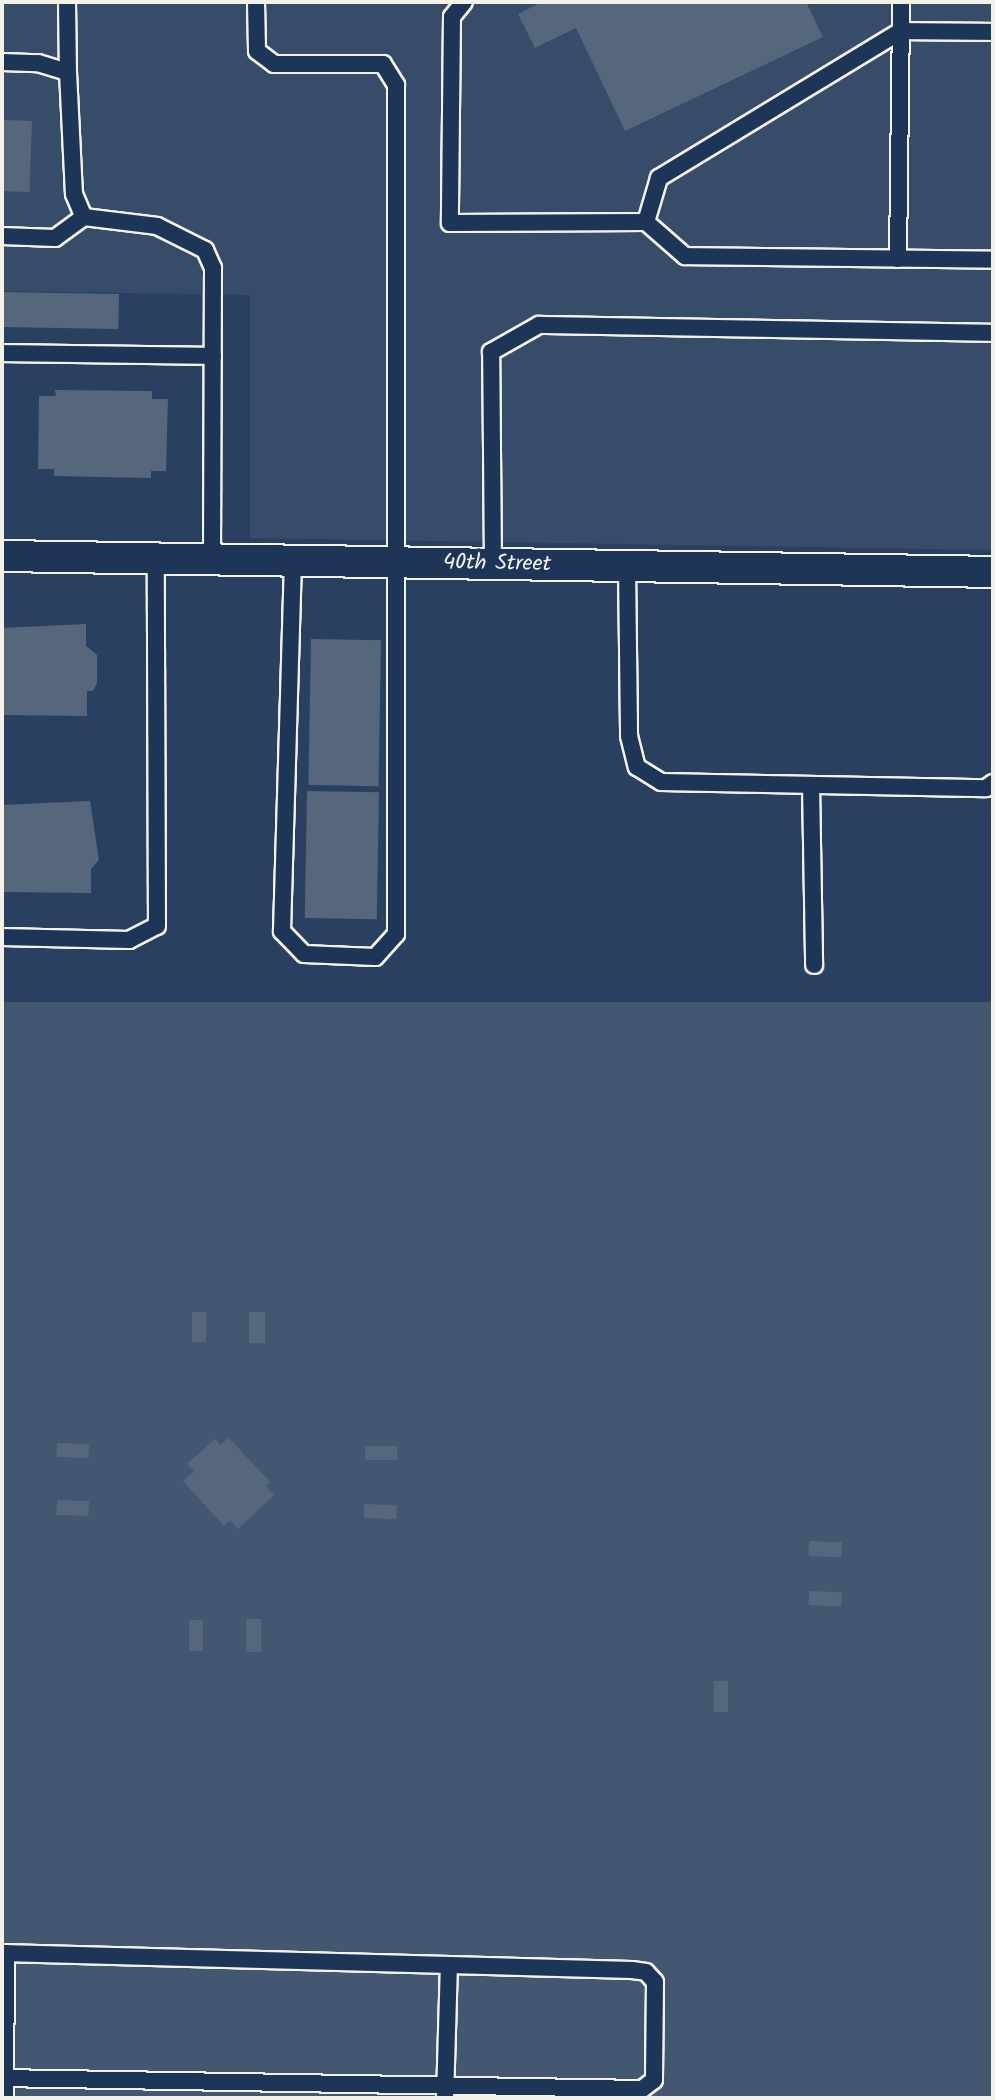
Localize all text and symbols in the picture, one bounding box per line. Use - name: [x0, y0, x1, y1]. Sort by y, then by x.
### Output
- street label: 40th Street: [443, 550, 551, 578]

